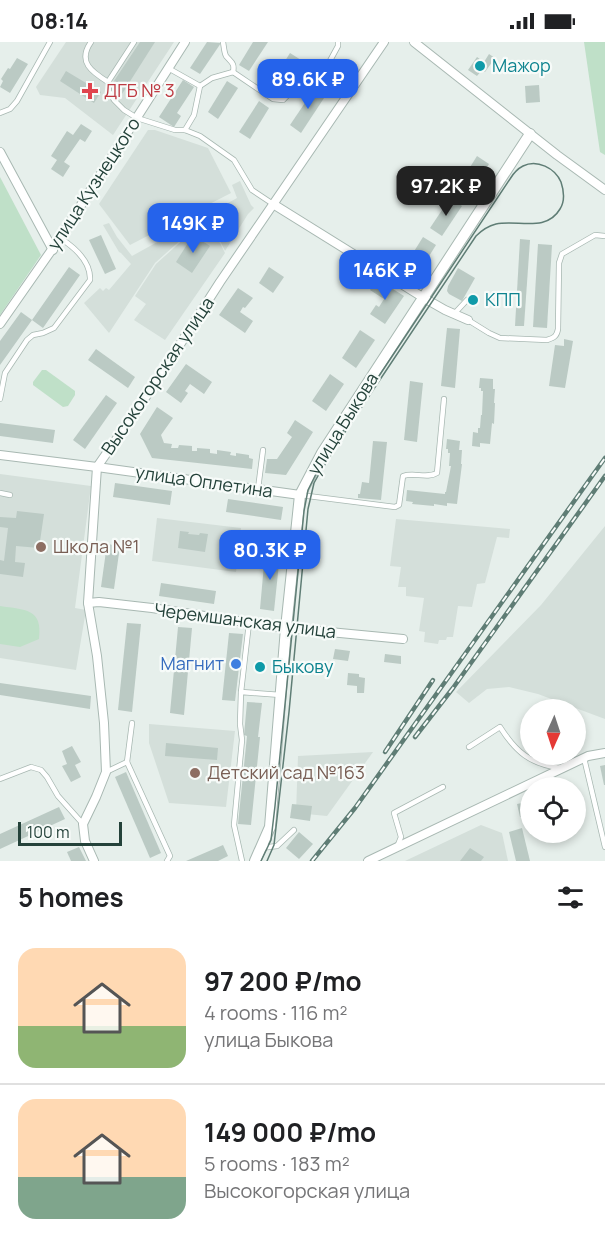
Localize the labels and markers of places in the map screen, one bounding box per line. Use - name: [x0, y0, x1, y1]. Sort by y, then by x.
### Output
- place label: Мажор: [492, 53, 551, 77]
- pin: 89.6K ₽: [253, 59, 363, 110]
- marker: Мажор: [473, 59, 487, 73]
- place label: ДГБ № 3: [104, 78, 175, 102]
- marker: ДГБ № 3: [81, 82, 99, 100]
- pin: 97.2K ₽: [391, 166, 501, 217]
- pin: 149K ₽: [144, 203, 242, 254]
- pin: 146K ₽: [336, 250, 434, 301]
- place label: КПП: [485, 287, 521, 311]
- marker: КПП: [466, 293, 480, 307]
- pin: 80.3K ₽: [215, 530, 325, 581]
- place label: Школа №1: [53, 534, 140, 558]
- marker: Школа №1: [34, 540, 48, 554]
- place label: Магнит: [161, 651, 224, 675]
- place label: Быкову: [272, 654, 334, 678]
- marker: Магнит: [229, 657, 243, 671]
- marker: Быкову: [253, 660, 267, 674]
- place label: Детский сад №163: [207, 760, 365, 784]
- marker: Детский сад №163: [188, 766, 202, 780]

